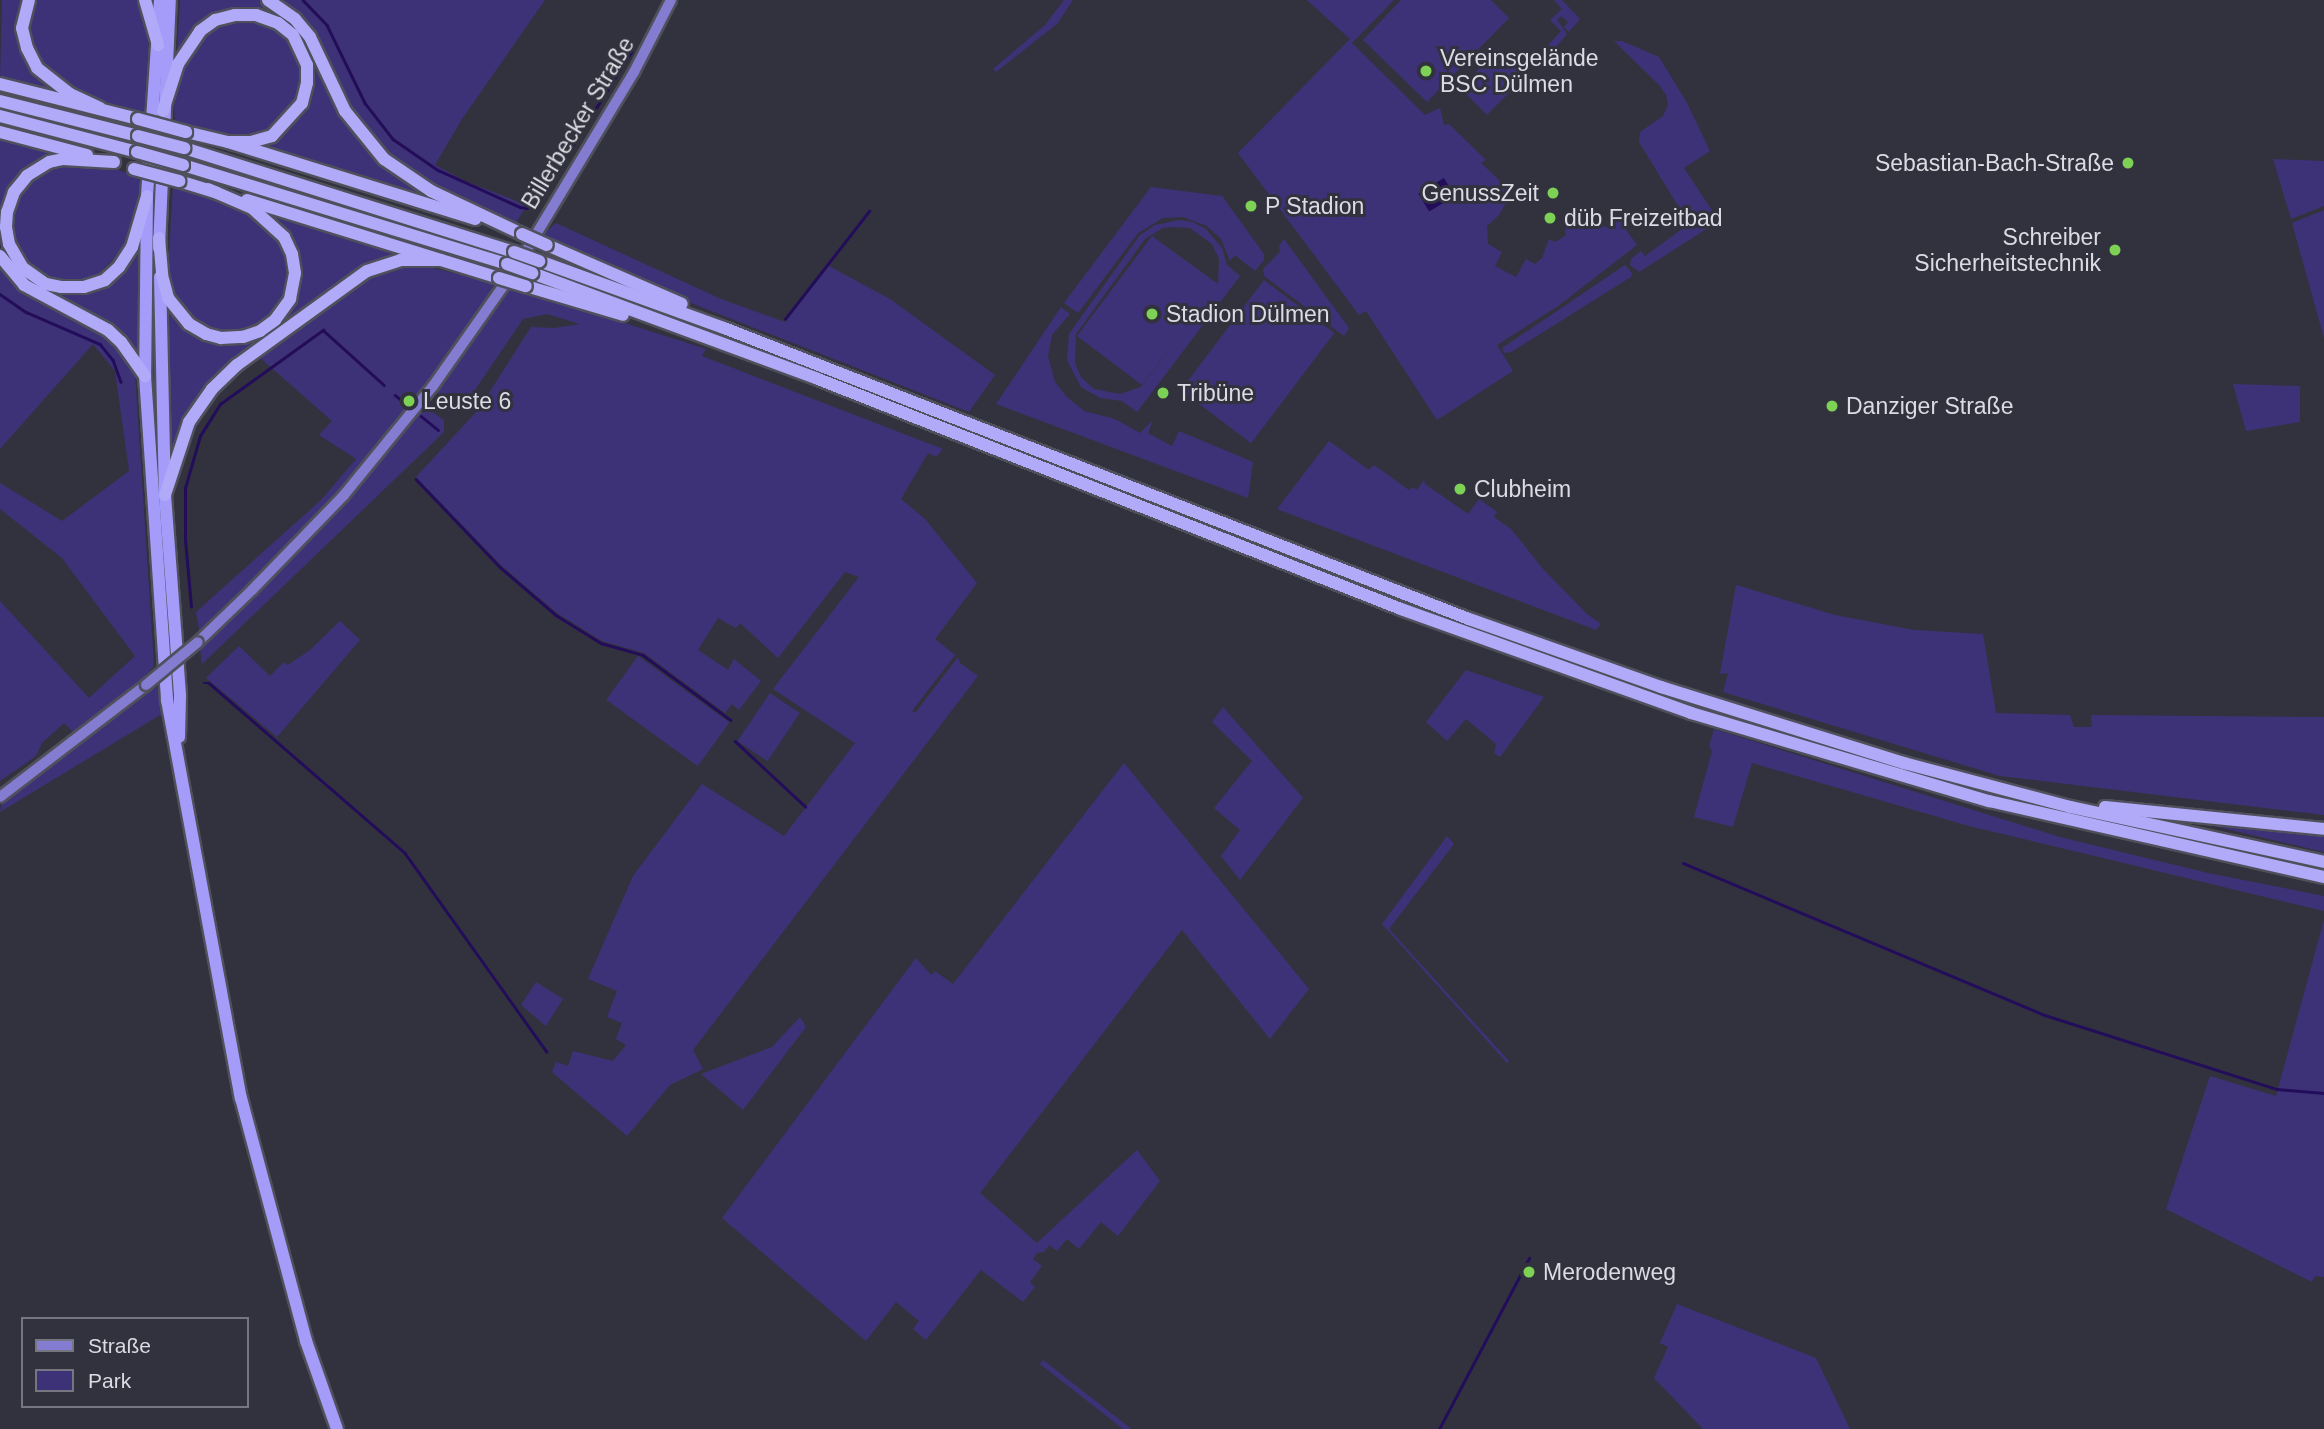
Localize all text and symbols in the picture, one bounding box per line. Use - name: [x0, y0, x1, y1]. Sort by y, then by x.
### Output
- street label: Billerbecker Straße: [516, 32, 640, 214]
- place label: Vereinsgelände BSC Dülmen: [1440, 44, 1599, 98]
- marker: Vereinsgelände BSC Dülmen: [1418, 63, 1434, 79]
- place label: Sebastian-Bach-Straße: [1875, 149, 2114, 177]
- marker: Sebastian-Bach-Straße: [2120, 155, 2136, 171]
- place label: GenussZeit: [1421, 179, 1539, 207]
- marker: GenussZeit: [1545, 185, 1561, 201]
- place label: P Stadion: [1265, 192, 1365, 220]
- marker: P Stadion: [1243, 198, 1259, 214]
- place label: düb Freizeitbad: [1564, 204, 1723, 232]
- marker: düb Freizeitbad: [1542, 210, 1558, 226]
- place label: Schreiber Sicherheitstechnik: [1914, 223, 2101, 277]
- marker: Schreiber Sicherheitstechnik: [2107, 242, 2123, 258]
- place label: Stadion Dülmen: [1166, 300, 1330, 328]
- marker: Stadion Dülmen: [1144, 306, 1160, 322]
- place label: Tribüne: [1177, 379, 1254, 407]
- marker: Tribüne: [1155, 385, 1171, 401]
- place label: Leuste 6: [423, 387, 511, 415]
- place label: Danziger Straße: [1846, 392, 2013, 420]
- marker: Leuste 6: [401, 393, 417, 409]
- marker: Danziger Straße: [1824, 398, 1840, 414]
- place label: Clubheim: [1474, 475, 1571, 503]
- marker: Clubheim: [1452, 481, 1468, 497]
- place label: Merodenweg: [1543, 1258, 1676, 1286]
- marker: Merodenweg: [1521, 1264, 1537, 1280]
- legend: [21, 1317, 248, 1408]
- text: Straße: [88, 1334, 151, 1357]
- text: Park: [88, 1369, 131, 1392]

